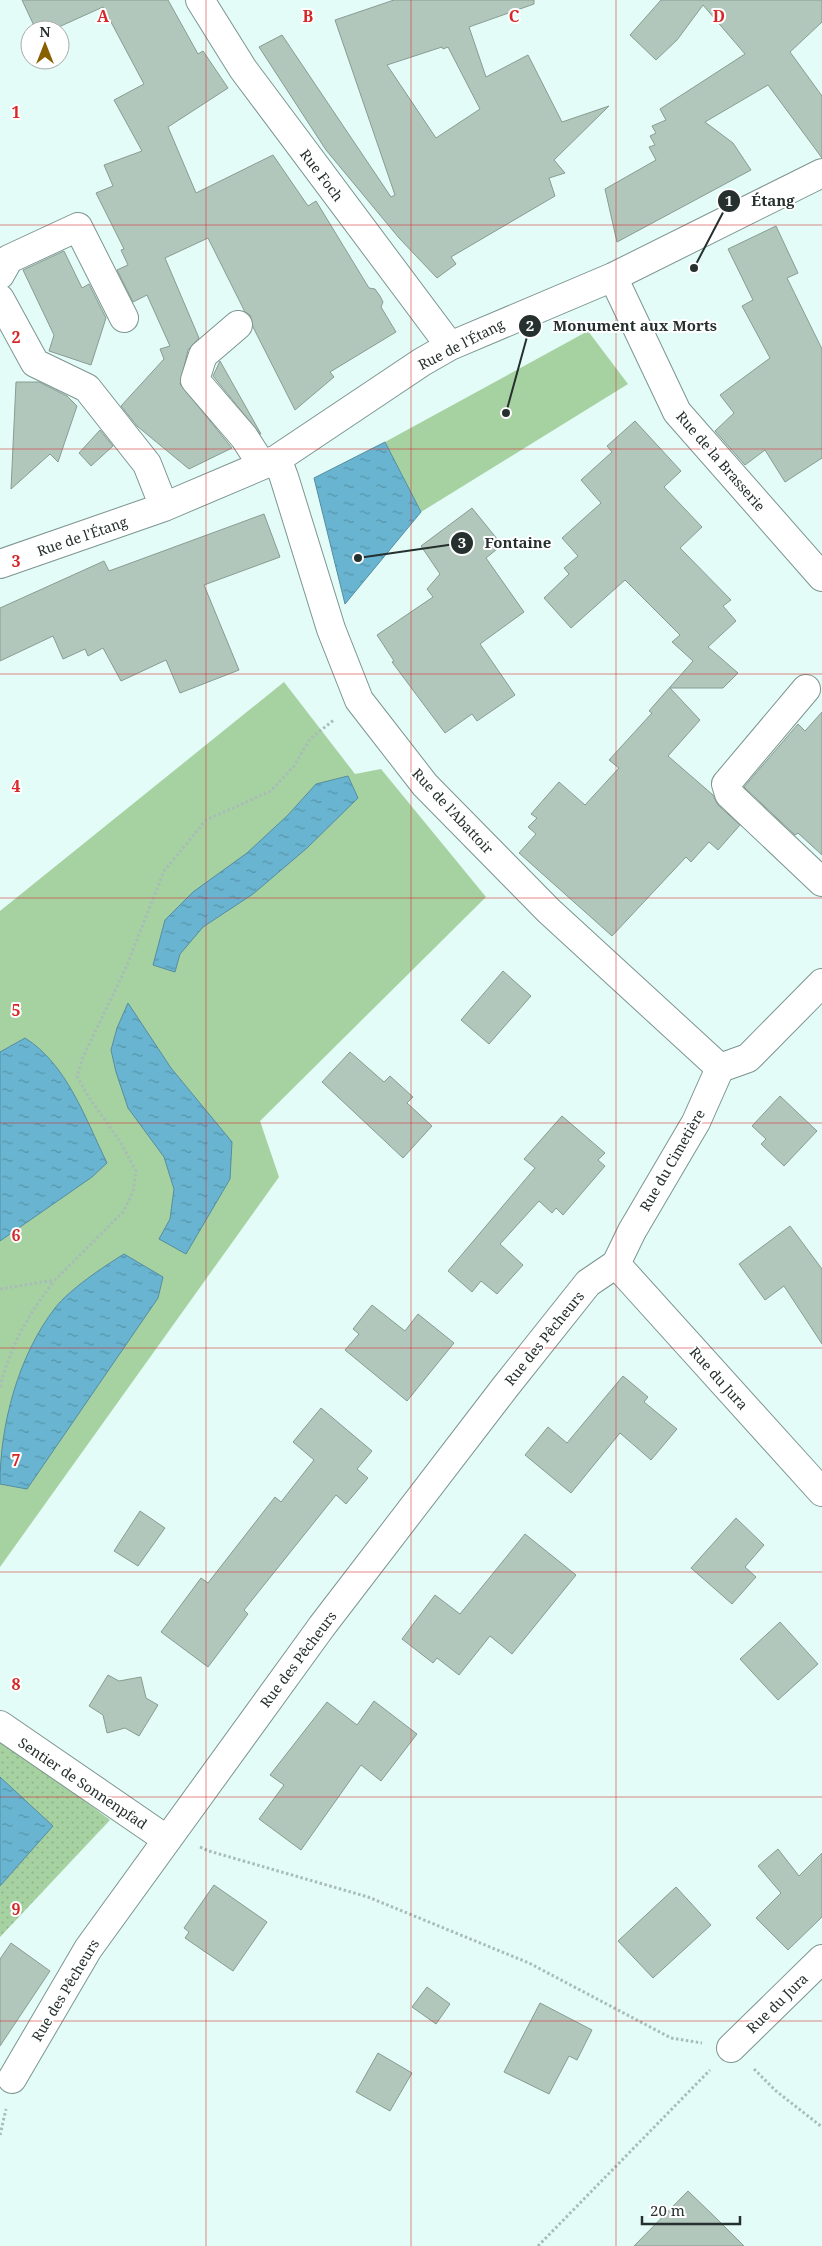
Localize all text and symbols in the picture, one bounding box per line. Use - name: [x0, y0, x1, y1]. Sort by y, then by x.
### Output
- text: A: [97, 5, 110, 27]
- text: B: [303, 5, 314, 27]
- text: C: [509, 5, 520, 27]
- text: D: [713, 5, 725, 27]
- north arrow: [20, 20, 70, 70]
- text: N: [39, 22, 51, 41]
- text: 1: [11, 101, 21, 123]
- street label: Rue Foch: [296, 145, 348, 205]
- callout: Étang: [716, 186, 804, 216]
- text: 1: [725, 190, 733, 210]
- text: Étang: [751, 190, 795, 210]
- callout: Monument aux Morts: [518, 311, 727, 341]
- street label: Rue de l'Étang: [415, 314, 508, 374]
- text: 2: [526, 315, 534, 335]
- text: Monument aux Morts: [553, 315, 717, 335]
- text: 2: [11, 326, 21, 348]
- street label: Rue de la Brasserie: [672, 407, 770, 515]
- street label: Rue de l'Étang: [34, 511, 130, 560]
- callout: Fontaine: [450, 528, 562, 558]
- text: 3: [458, 532, 466, 552]
- text: Fontaine: [485, 532, 551, 552]
- text: 3: [11, 550, 21, 572]
- street label: Rue de l'Abattoir: [408, 764, 498, 858]
- text: 4: [11, 775, 21, 797]
- text: 5: [11, 999, 21, 1021]
- street label: Rue du Cimetière: [635, 1105, 709, 1215]
- text: 6: [11, 1224, 21, 1246]
- street label: Rue des Pêcheurs: [500, 1287, 588, 1389]
- street label: Rue du Jura: [686, 1343, 752, 1414]
- text: 7: [11, 1449, 21, 1471]
- street label: Rue des Pêcheurs: [255, 1607, 341, 1711]
- text: 8: [11, 1673, 21, 1695]
- street label: Sentier de Sonnenpfad: [15, 1733, 151, 1833]
- text: 9: [11, 1898, 21, 1920]
- street label: Rue des Pêcheurs: [27, 1935, 103, 2045]
- street label: Rue du Jura: [742, 1969, 812, 2037]
- scale bar: [642, 2194, 740, 2226]
- text: 20 m: [650, 2200, 685, 2220]

